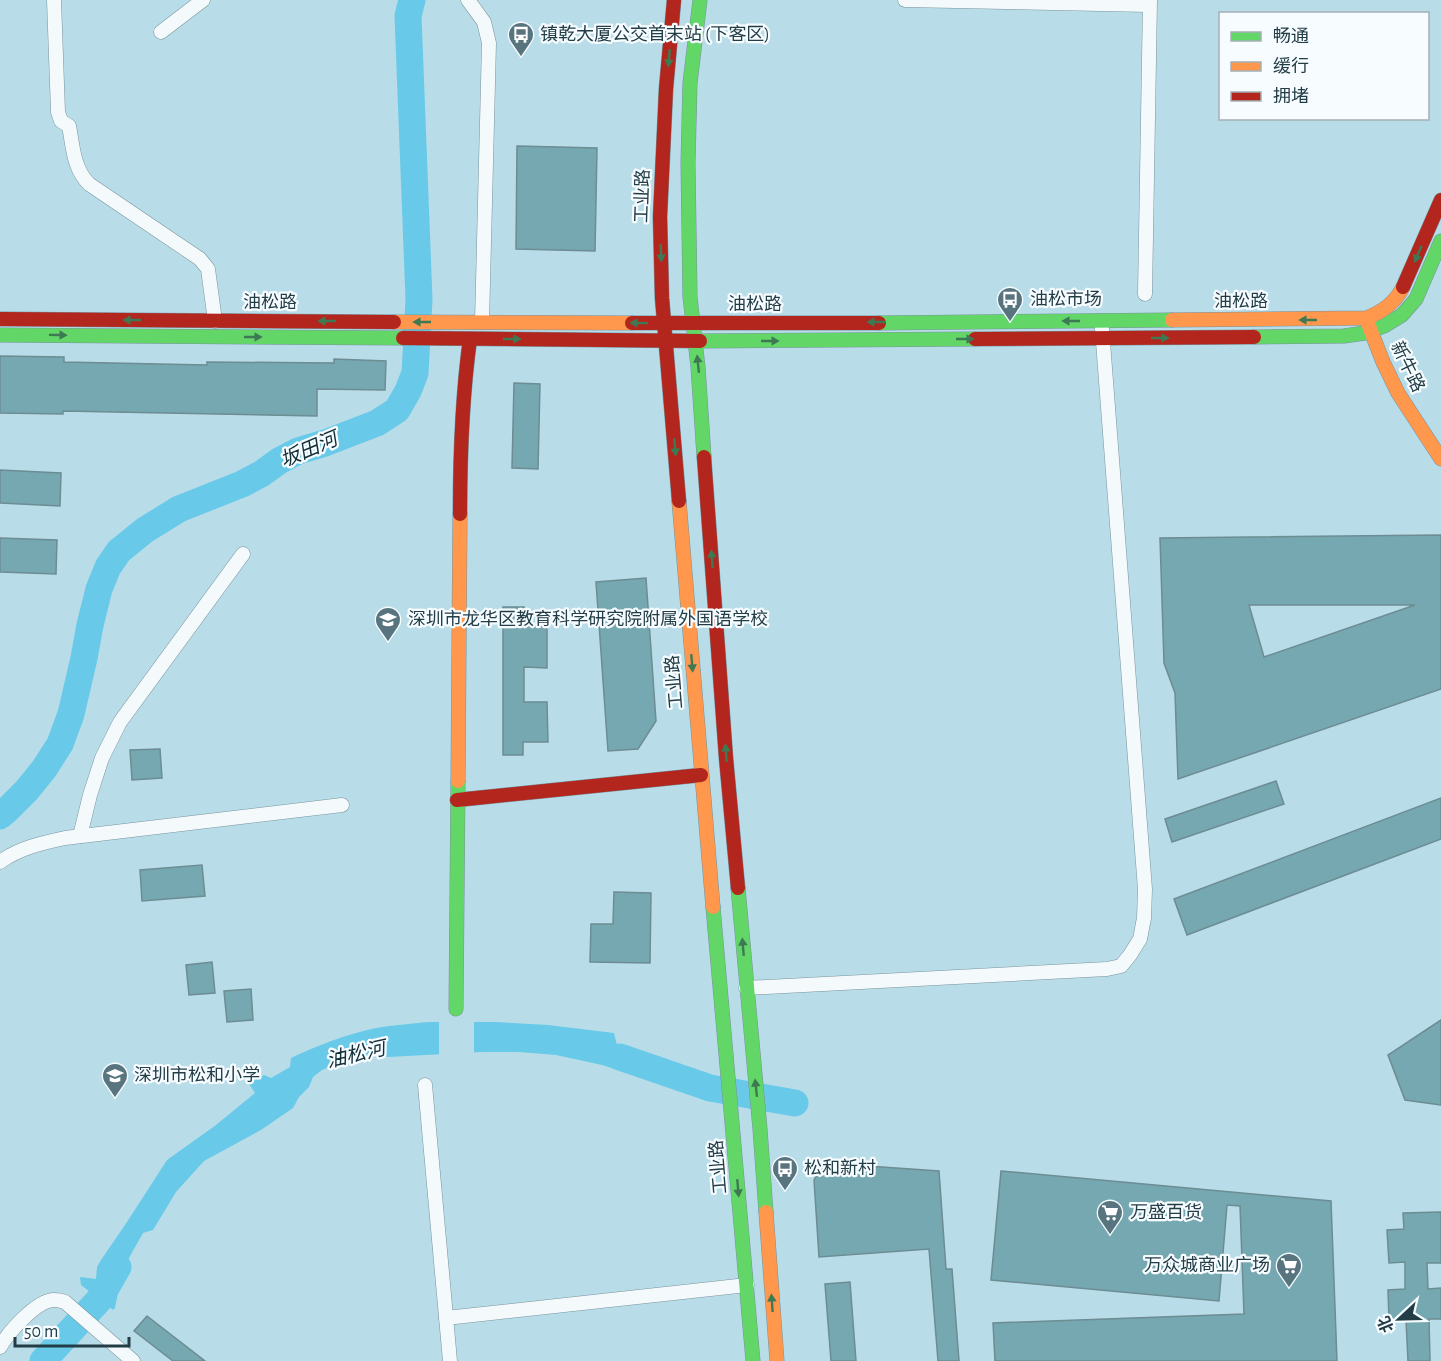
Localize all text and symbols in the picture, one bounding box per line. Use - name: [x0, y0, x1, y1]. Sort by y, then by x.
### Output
- legend: [1219, 12, 1429, 120]
- bus stop icon: 镇乾大厦公交首末站 (下客区): [506, 20, 536, 58]
- place label: 镇乾大厦公交首末站 (下客区): [540, 24, 770, 44]
- text: 畅通: [1273, 26, 1309, 46]
- one-way arrow: [664, 49, 674, 68]
- text: 缓行: [1273, 56, 1309, 76]
- text: 拥堵: [1273, 86, 1309, 106]
- street label: 工业路: [631, 169, 653, 223]
- one-way arrow: [656, 243, 665, 262]
- one-way arrow: [1413, 245, 1422, 263]
- bus stop icon: 油松市场: [995, 285, 1025, 323]
- place label: 油松市场: [1030, 289, 1102, 309]
- street label: 油松路: [1214, 291, 1268, 311]
- street label: 油松路: [243, 292, 297, 312]
- street label: 油松路: [728, 294, 782, 314]
- one-way arrow: [123, 315, 142, 325]
- one-way arrow: [1298, 315, 1317, 324]
- one-way arrow: [318, 316, 337, 326]
- one-way arrow: [1061, 316, 1080, 326]
- one-way arrow: [413, 317, 432, 327]
- one-way arrow: [629, 318, 648, 328]
- one-way arrow: [866, 318, 885, 327]
- one-way arrow: [49, 331, 68, 340]
- one-way arrow: [244, 332, 263, 342]
- one-way arrow: [1150, 333, 1169, 343]
- one-way arrow: [502, 334, 521, 344]
- one-way arrow: [955, 334, 974, 344]
- one-way arrow: [760, 336, 779, 346]
- street label: 新牛路: [1387, 338, 1429, 395]
- one-way arrow: [693, 354, 703, 373]
- water label: 坂田河: [277, 427, 344, 471]
- one-way arrow: [670, 438, 679, 457]
- one-way arrow: [707, 549, 717, 568]
- school or university icon: 深圳市龙华区教育科学研究院附属外国语学校: [373, 605, 403, 643]
- place label: 深圳市龙华区教育科学研究院附属外国语学校: [408, 609, 768, 629]
- one-way arrow: [687, 653, 697, 672]
- street label: 工业路: [662, 654, 686, 710]
- one-way arrow: [721, 744, 730, 763]
- one-way arrow: [738, 938, 748, 957]
- water label: 油松河: [324, 1037, 391, 1071]
- school or university icon: 深圳市松和小学: [100, 1061, 130, 1099]
- place label: 深圳市松和小学: [134, 1065, 260, 1085]
- one-way arrow: [751, 1078, 760, 1097]
- street label: 工业路: [706, 1139, 730, 1195]
- bus stop icon: 松和新村: [770, 1154, 800, 1192]
- place label: 松和新村: [804, 1158, 876, 1178]
- one-way arrow: [734, 1178, 743, 1197]
- supermarket icon: 万盛百货: [1095, 1198, 1125, 1236]
- place label: 万盛百货: [1130, 1202, 1202, 1222]
- supermarket icon: 万众城商业广场: [1274, 1251, 1304, 1289]
- place label: 万众城商业广场: [1144, 1255, 1270, 1275]
- north arrow: [1369, 1289, 1429, 1349]
- one-way arrow: [768, 1293, 777, 1312]
- scale bar: [15, 1310, 129, 1348]
- text: 北: [1375, 1314, 1396, 1335]
- text: 50 m: [24, 1323, 58, 1341]

